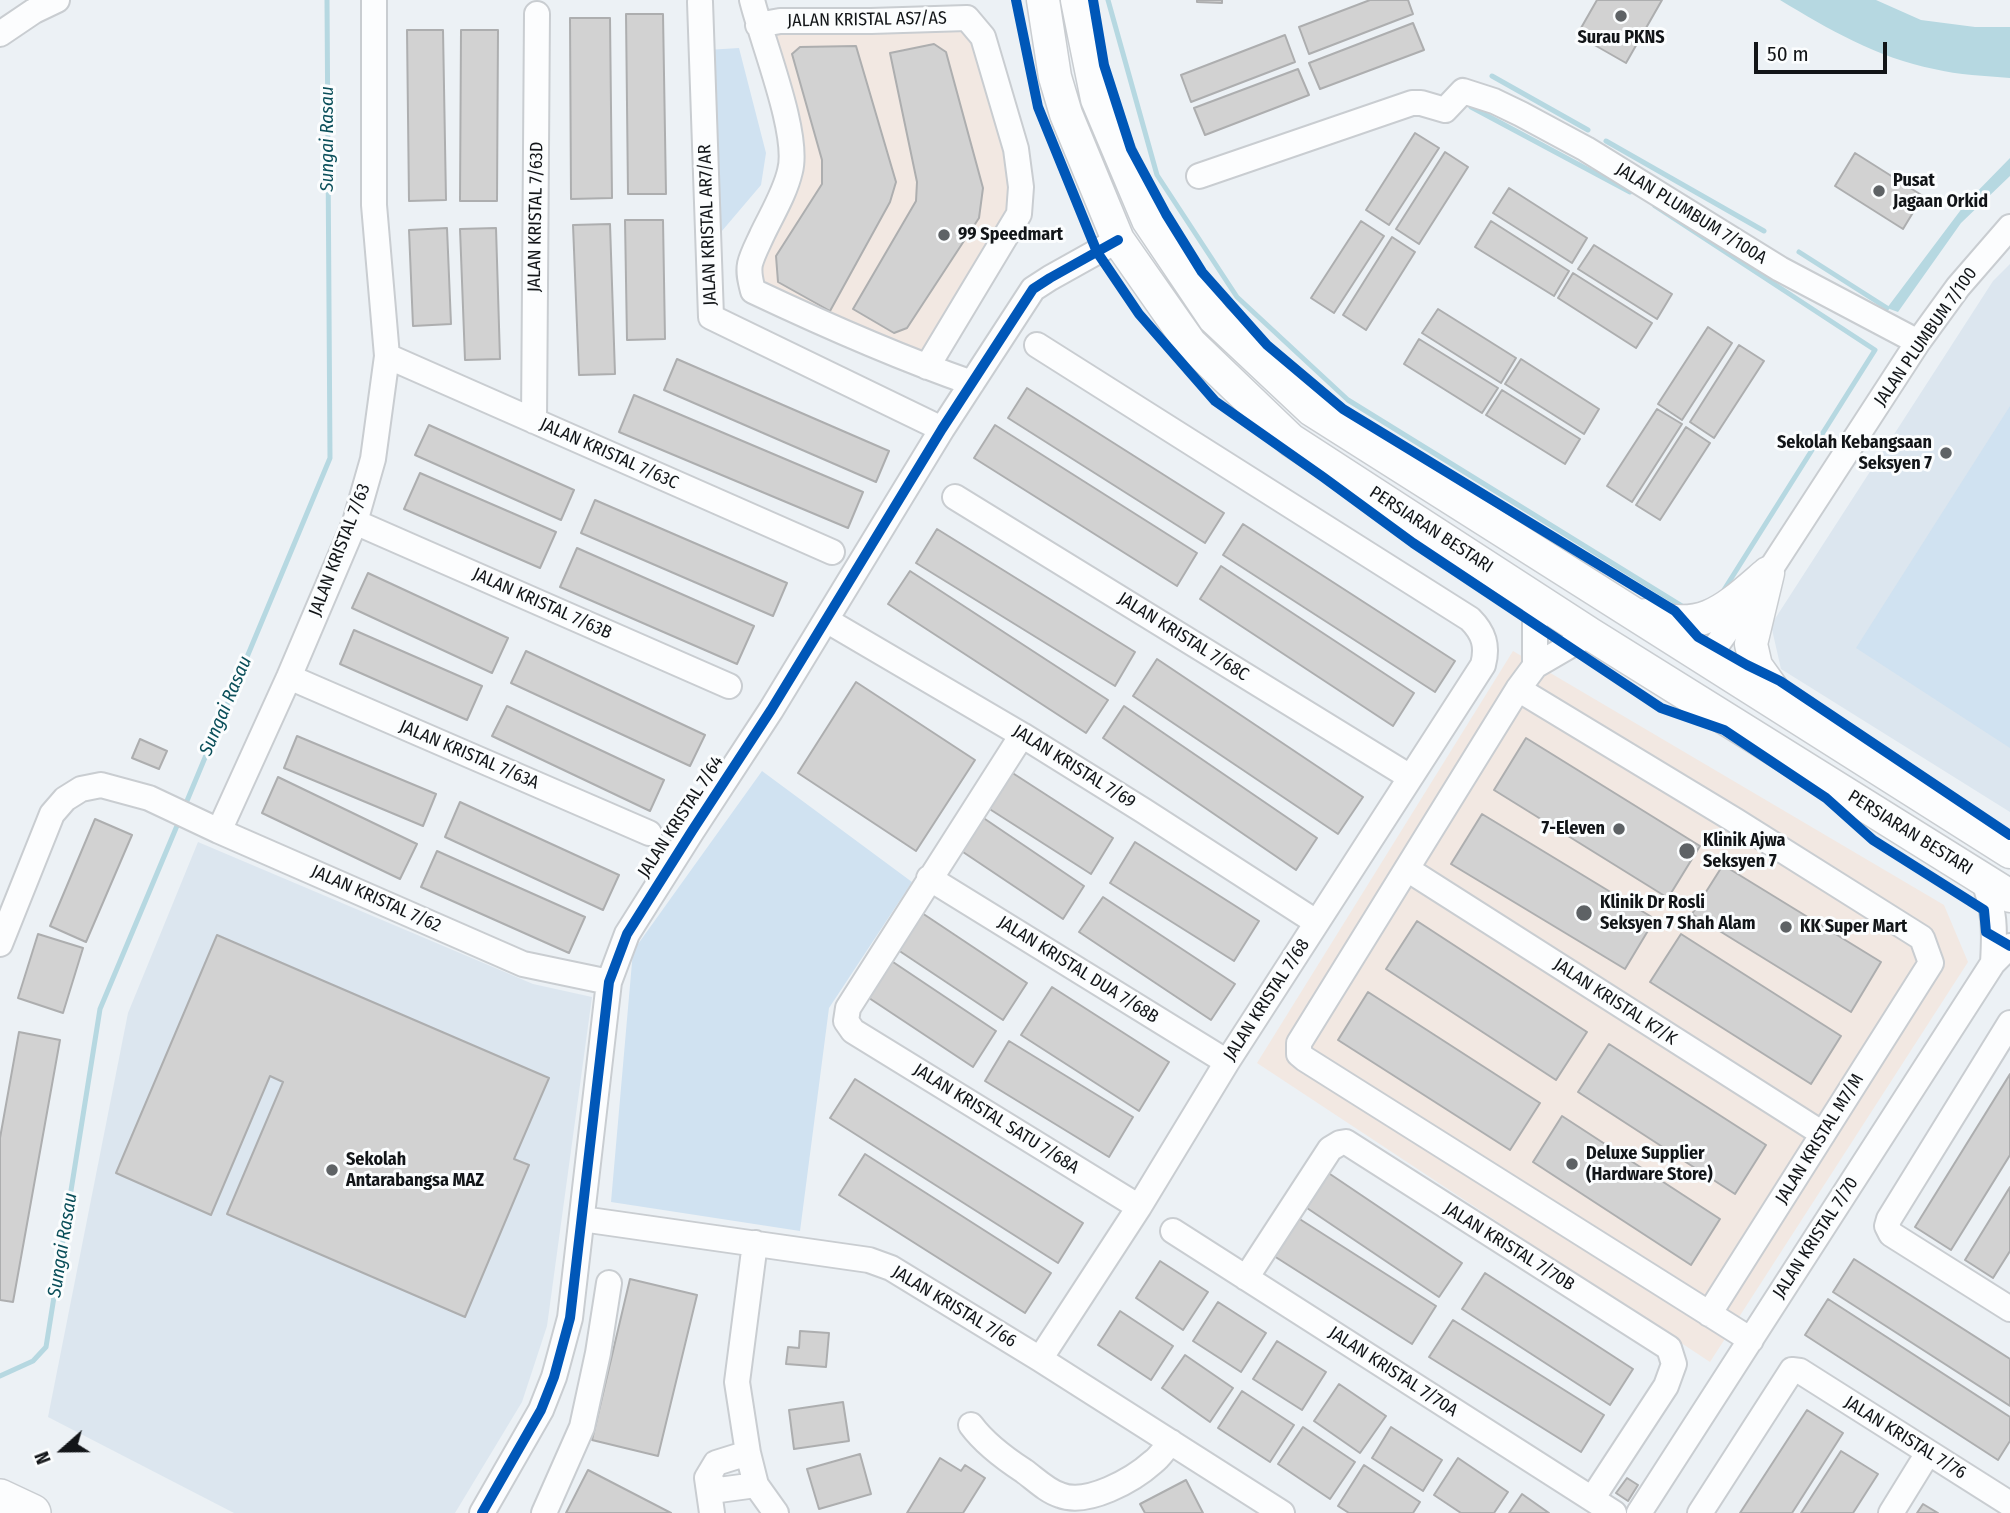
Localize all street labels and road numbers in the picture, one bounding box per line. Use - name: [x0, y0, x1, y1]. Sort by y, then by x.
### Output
- street label: JALAN KRISTAL AS7/AS: [787, 8, 947, 32]
- street label: JALAN KRISTAL 7/63D: [524, 142, 548, 292]
- street label: JALAN KRISTAL AR7/AR: [694, 144, 722, 306]
- street label: JALAN PLUMBUM 7/100A: [1612, 159, 1770, 269]
- street label: JALAN PLUMBUM 7/100: [1870, 263, 1982, 411]
- street label: JALAN KRISTAL 7/63C: [536, 414, 682, 494]
- street label: JALAN KRISTAL 7/63: [305, 481, 375, 619]
- street label: PERSIARAN BESTARI: [1365, 482, 1497, 578]
- street label: JALAN KRISTAL 7/63B: [469, 564, 615, 644]
- street label: JALAN KRISTAL 7/68C: [1114, 588, 1252, 686]
- street label: JALAN KRISTAL 7/63A: [396, 716, 542, 794]
- street label: JALAN KRISTAL 7/69: [1009, 721, 1139, 813]
- street label: JALAN KRISTAL 7/64: [634, 752, 728, 882]
- street label: PERSIARAN BESTARI: [1844, 786, 1976, 880]
- street label: JALAN KRISTAL 7/62: [308, 861, 444, 937]
- street label: JALAN KRISTAL DUA 7/68B: [994, 912, 1162, 1028]
- street label: JALAN KRISTAL 7/68: [1220, 935, 1314, 1065]
- street label: JALAN KRISTAL K7/K: [1549, 954, 1681, 1050]
- street label: JALAN KRISTAL SATU 7/68A: [909, 1059, 1083, 1179]
- street label: JALAN KRISTAL M7/M: [1771, 1070, 1869, 1208]
- street label: JALAN KRISTAL 7/70: [1769, 1173, 1863, 1303]
- street label: JALAN KRISTAL 7/70B: [1440, 1198, 1578, 1296]
- street label: JALAN KRISTAL 7/66: [888, 1261, 1020, 1353]
- street label: JALAN KRISTAL 7/70A: [1324, 1322, 1462, 1422]
- street label: JALAN KRISTAL 7/76: [1840, 1392, 1970, 1484]

